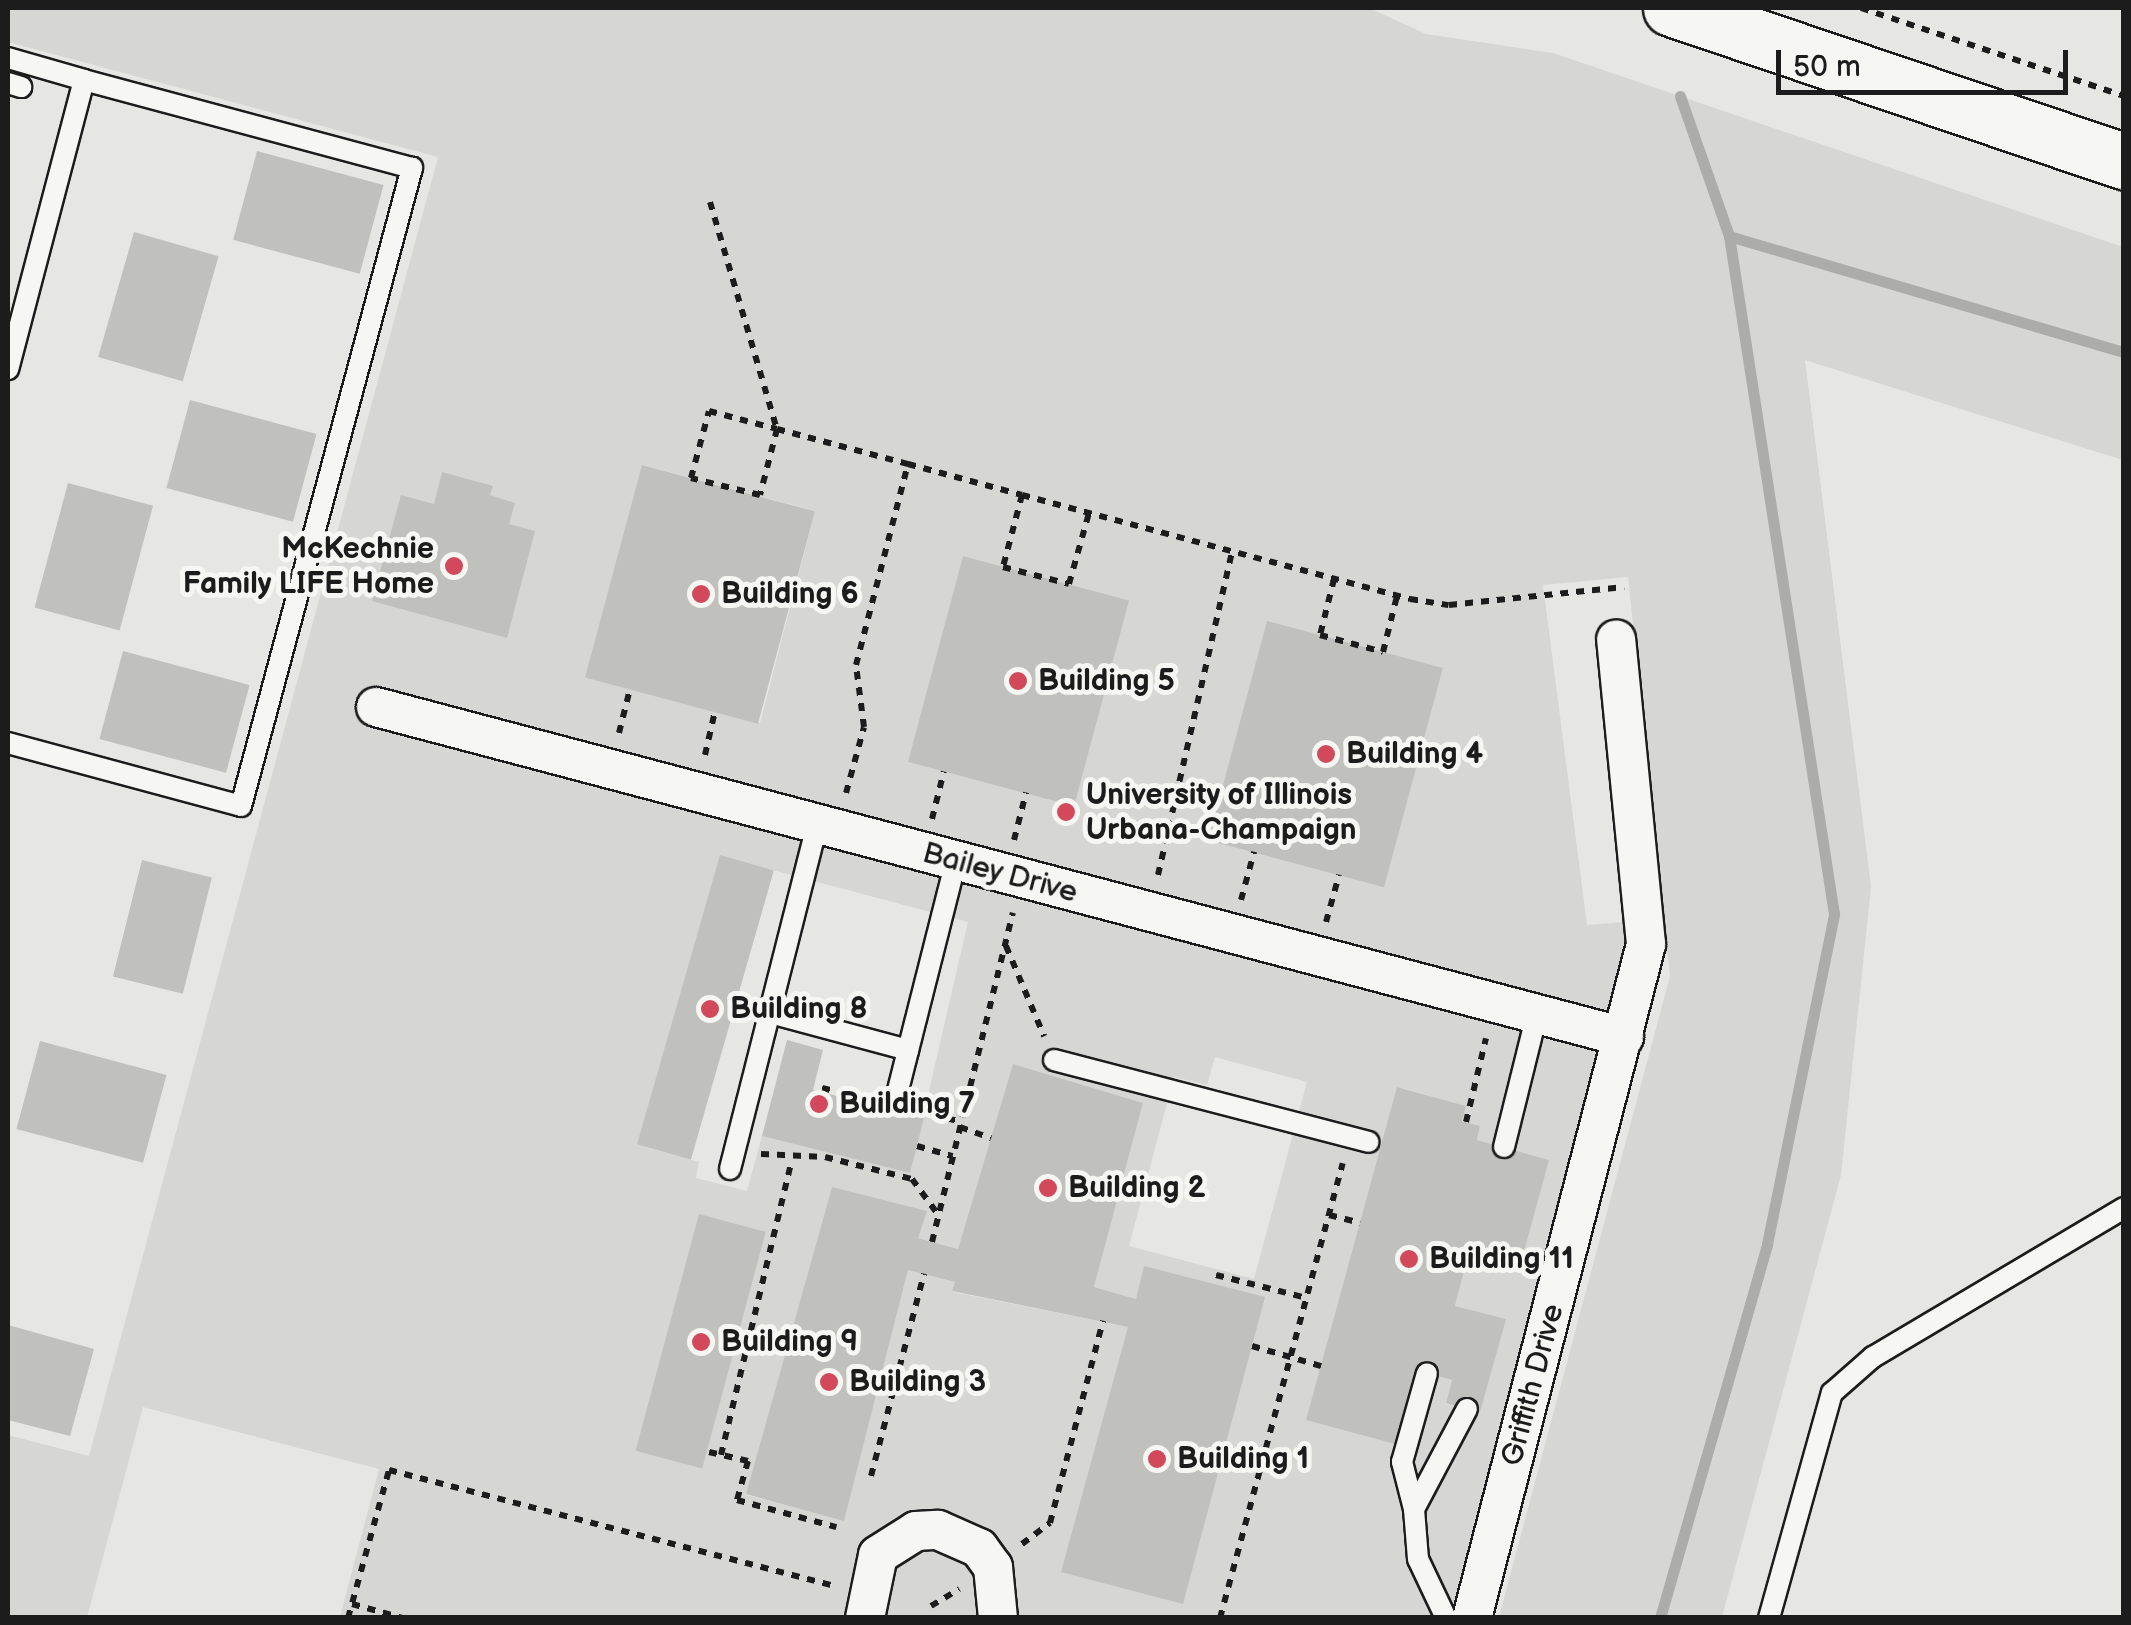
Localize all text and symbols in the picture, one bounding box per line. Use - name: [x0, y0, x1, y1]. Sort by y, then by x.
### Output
- scale bar: [1781, 30, 2074, 92]
- text: 50 m: [1793, 49, 1861, 85]
- place label: McKechnie Family LIFE Home: [182, 531, 434, 602]
- marker: McKechnie Family LIFE Home: [443, 555, 465, 577]
- place label: Building 6: [721, 576, 859, 612]
- marker: Building 6: [690, 583, 712, 605]
- place label: Building 5: [1038, 663, 1175, 699]
- marker: Building 5: [1007, 670, 1029, 692]
- place label: Building 4: [1346, 736, 1483, 772]
- marker: Building 4: [1315, 743, 1337, 765]
- place label: University of Illinois Urbana-Champaign: [1086, 777, 1356, 848]
- marker: University of Illinois Urbana-Champaign: [1055, 801, 1077, 823]
- street label: Bailey Drive: [918, 835, 1082, 911]
- place label: Building 8: [730, 991, 868, 1027]
- marker: Building 8: [699, 998, 721, 1020]
- place label: Building 7: [839, 1086, 975, 1122]
- marker: Building 7: [808, 1093, 830, 1115]
- place label: Building 2: [1068, 1170, 1206, 1206]
- marker: Building 2: [1037, 1177, 1059, 1199]
- place label: Building 11: [1429, 1241, 1574, 1277]
- marker: Building 11: [1398, 1248, 1420, 1270]
- street label: Griffith Drive: [1494, 1300, 1572, 1470]
- place label: Building 9: [721, 1324, 858, 1360]
- marker: Building 9: [690, 1331, 712, 1353]
- place label: Building 3: [849, 1364, 986, 1400]
- marker: Building 3: [818, 1371, 840, 1393]
- place label: Building 1: [1177, 1441, 1309, 1477]
- marker: Building 1: [1146, 1448, 1168, 1470]

